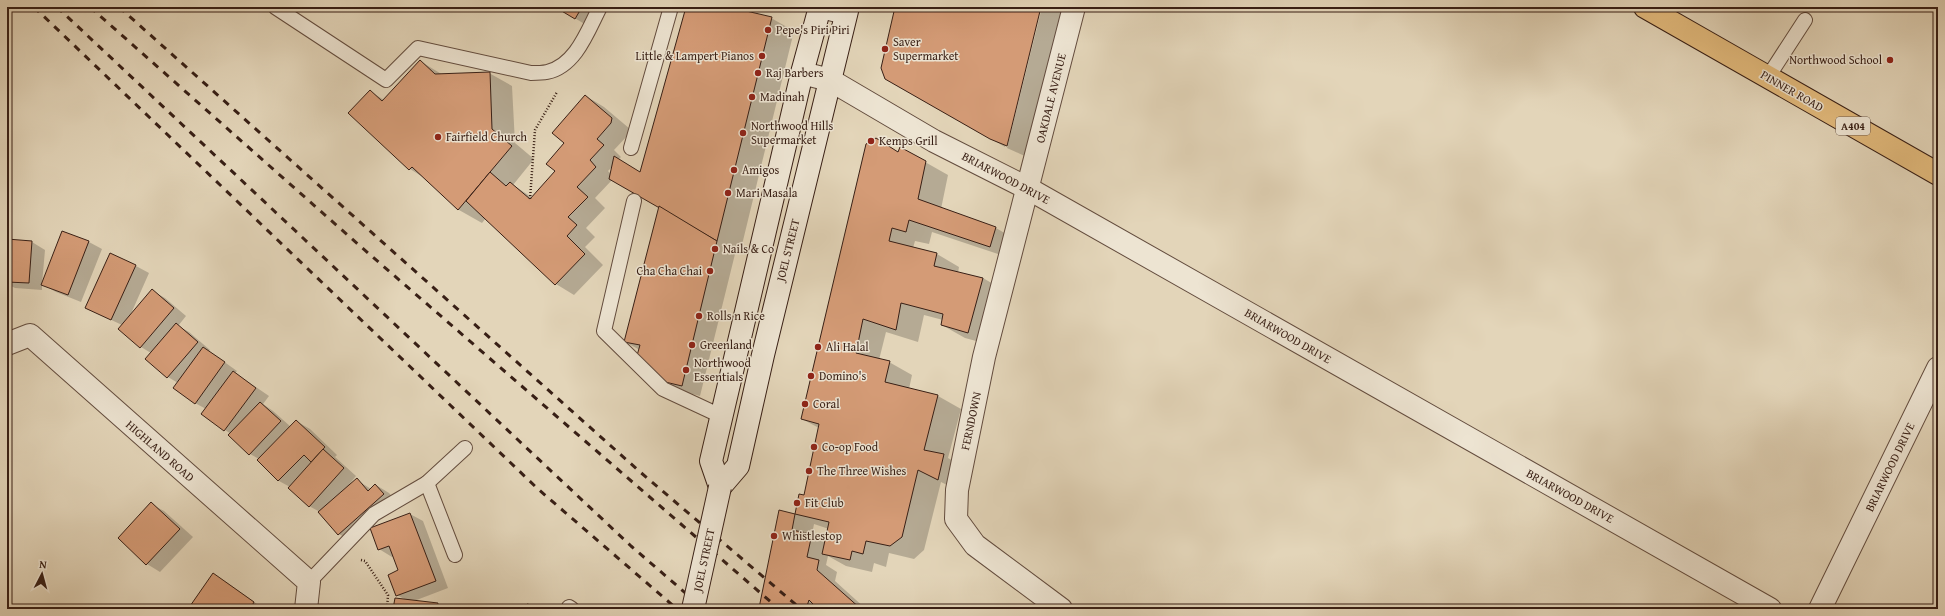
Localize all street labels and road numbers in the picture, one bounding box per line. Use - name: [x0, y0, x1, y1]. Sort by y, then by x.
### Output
- street label: OAKDALE AVENUE: [1031, 51, 1070, 145]
- street label: PINNER ROAD: [1758, 66, 1827, 115]
- road number: A404: [1836, 117, 1870, 135]
- street label: BRIARWOOD DRIVE: [959, 147, 1053, 208]
- street label: JOEL STREET: [771, 217, 804, 285]
- street label: BRIARWOOD DRIVE: [1242, 304, 1335, 367]
- street label: FERNDOWN: [956, 390, 985, 452]
- street label: HIGHLAND ROAD: [122, 416, 198, 485]
- street label: BRIARWOOD DRIVE: [1861, 419, 1919, 514]
- street label: BRIARWOOD DRIVE: [1523, 464, 1617, 527]
- street label: JOEL STREET: [688, 527, 719, 595]

